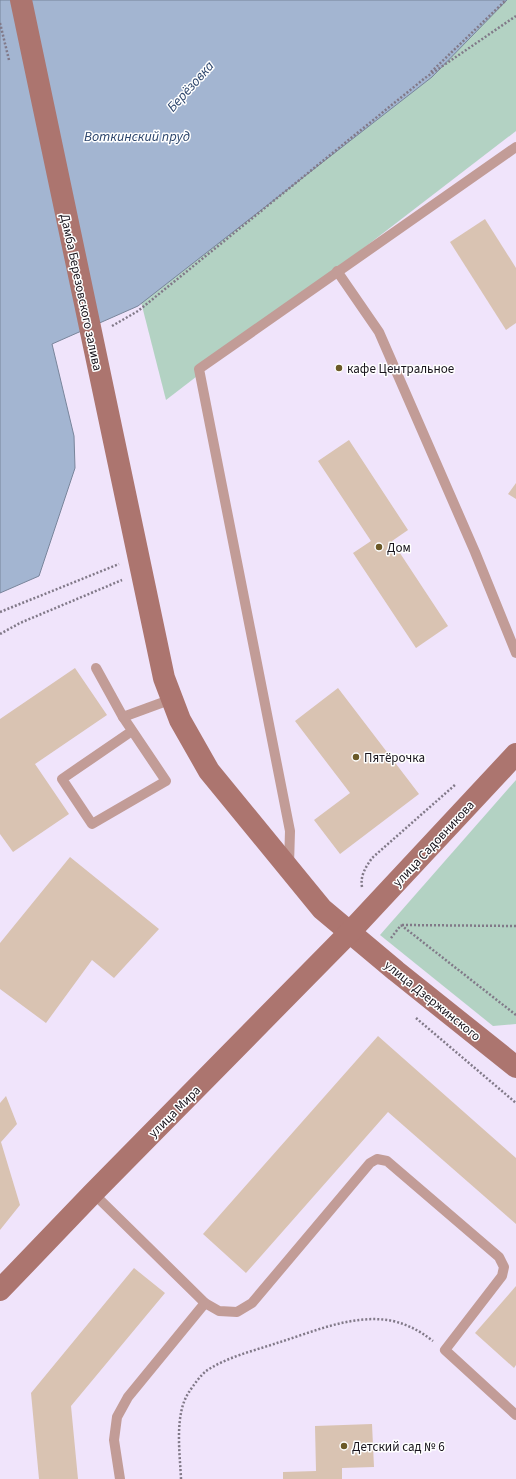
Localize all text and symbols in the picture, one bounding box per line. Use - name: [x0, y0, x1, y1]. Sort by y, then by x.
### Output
- water label: Берёзовка: [163, 57, 219, 116]
- water label: Воткинский пруд: [84, 127, 190, 147]
- street label: Дамба Березовского залива: [56, 212, 106, 372]
- place label: кафе Центральное: [347, 360, 454, 378]
- marker: кафе Центральное: [334, 363, 344, 373]
- place label: Дом: [387, 539, 411, 557]
- marker: Дом: [374, 542, 384, 552]
- place label: Пятёрочка: [364, 749, 425, 767]
- marker: Пятёрочка: [351, 752, 361, 762]
- street label: улица Садовникова: [389, 796, 479, 891]
- street label: улица Дзержинского: [380, 956, 484, 1045]
- street label: улица Мира: [145, 1082, 205, 1142]
- place label: Детский сад № 6: [352, 1438, 445, 1456]
- marker: Детский сад № 6: [339, 1441, 349, 1451]

